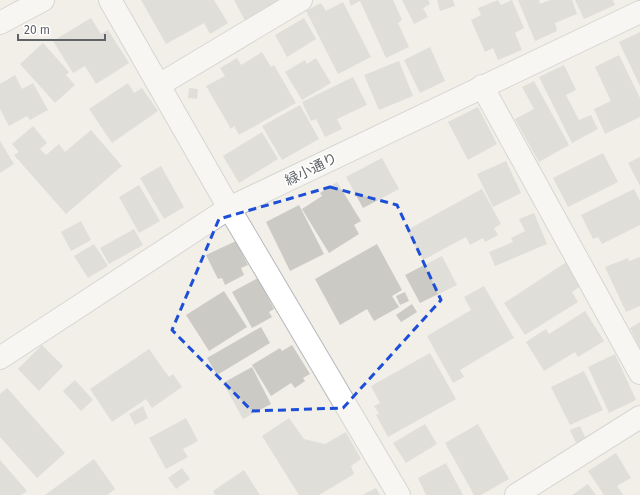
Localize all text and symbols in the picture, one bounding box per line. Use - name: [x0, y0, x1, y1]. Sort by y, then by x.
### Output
- scale bar: [18, 16, 105, 42]
- text: 20 m: [24, 23, 50, 37]
- street label: 緑小通り: [282, 150, 340, 189]

